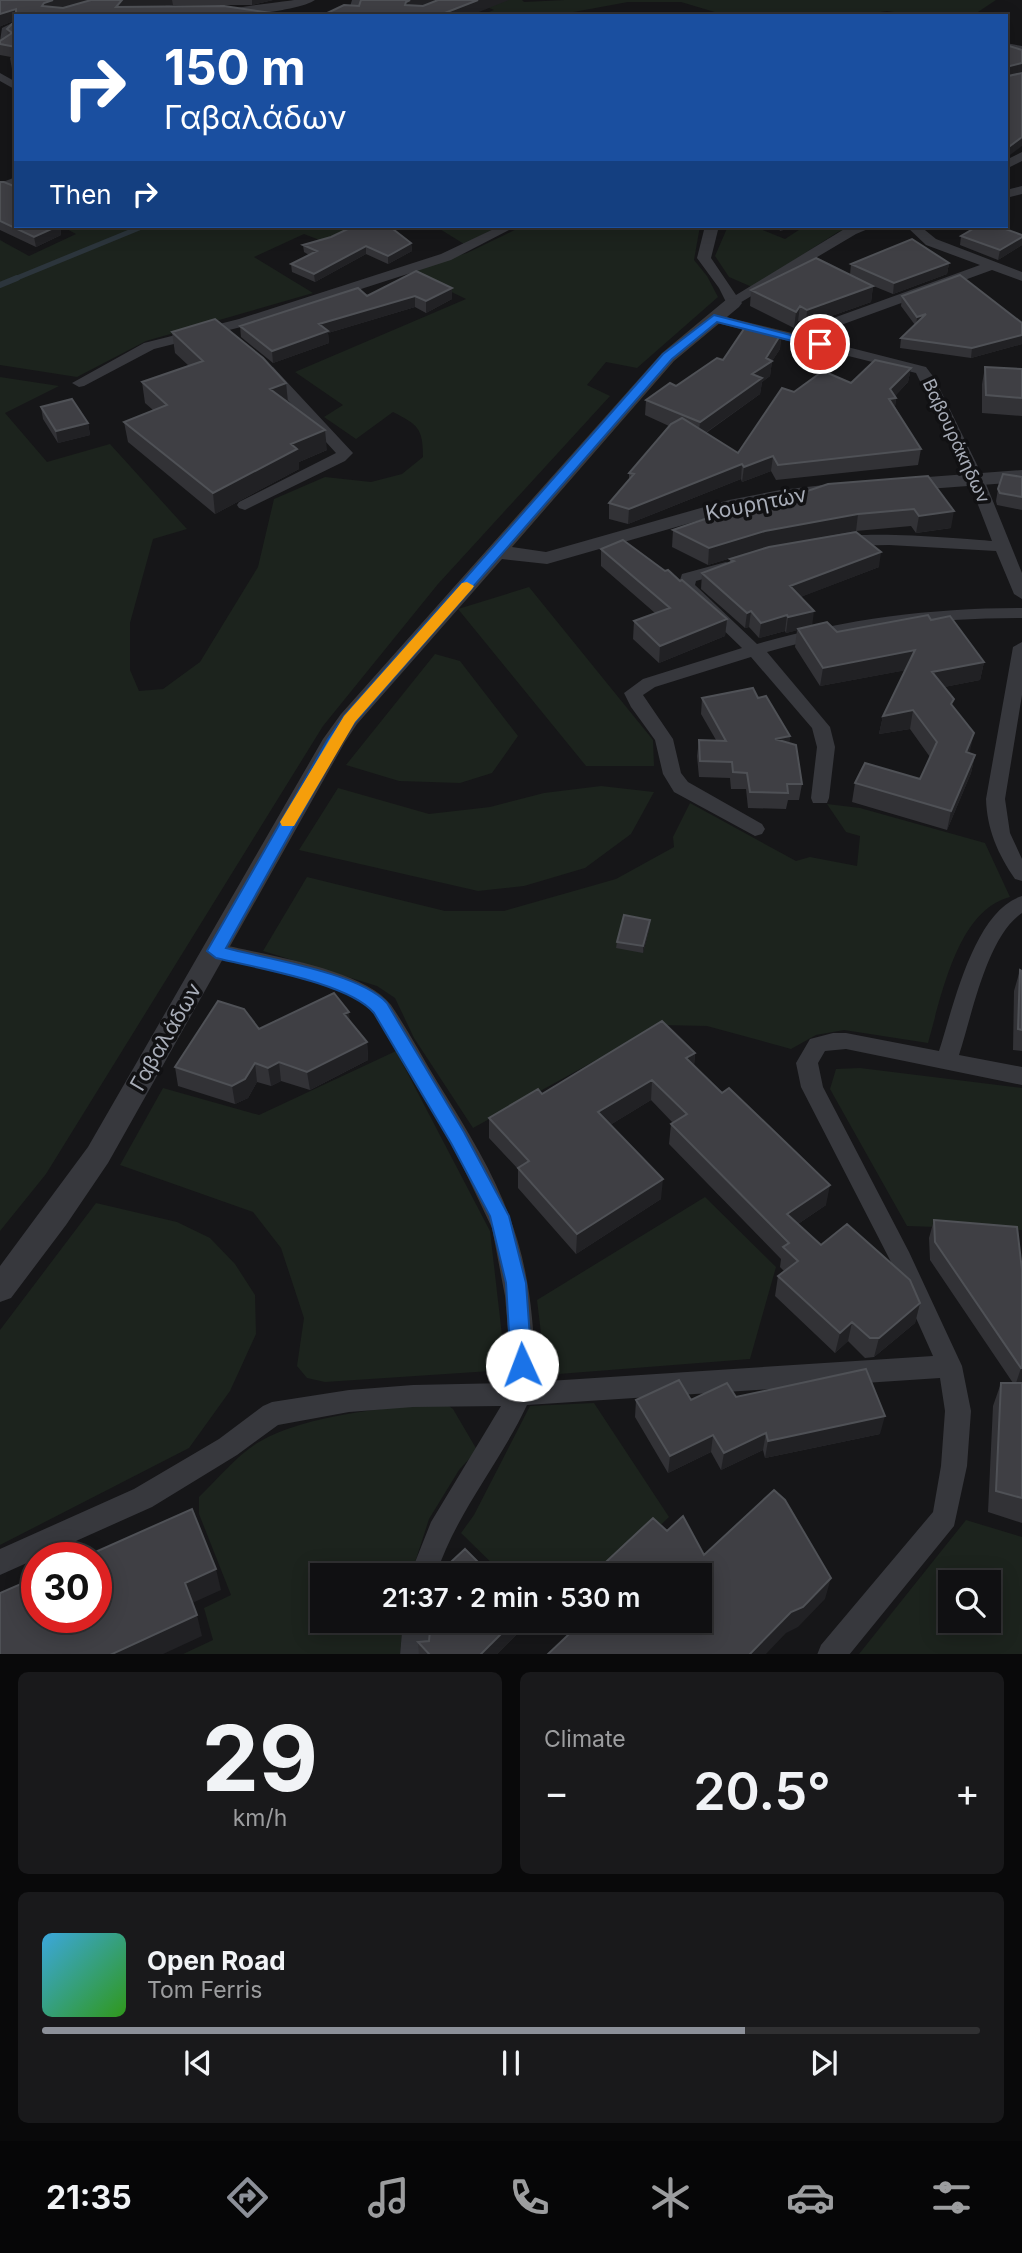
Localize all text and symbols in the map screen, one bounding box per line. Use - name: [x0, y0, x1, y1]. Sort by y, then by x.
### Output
- text: 150 m: [164, 38, 306, 97]
- icon: right: [49, 42, 140, 133]
- text: Γαβαλάδων: [164, 98, 347, 137]
- icon: right: [126, 175, 164, 213]
- text: Then: [49, 179, 112, 210]
- pin: [790, 314, 850, 374]
- icon: arrive: [801, 325, 839, 363]
- street label: Βαβουράκηδων: [919, 375, 995, 507]
- street label: Κουρητών: [703, 481, 809, 526]
- street label: Γαβαλάδων: [125, 979, 206, 1095]
- position arrow: [485, 1328, 559, 1402]
- speed limit sign: 30: [21, 1542, 112, 1633]
- map controls: [938, 1570, 1001, 1633]
- button: search: [938, 1570, 1001, 1633]
- text: 21:37 · 2 min · 530 m: [382, 1582, 640, 1613]
- text: 29: [202, 1703, 318, 1813]
- text: Climate: [544, 1725, 626, 1753]
- text: 20.5°: [693, 1760, 831, 1823]
- text: −: [544, 1769, 569, 1815]
- text: +: [955, 1769, 980, 1815]
- text: km/h: [233, 1804, 287, 1832]
- text: Open Road: [147, 1945, 286, 1976]
- text: Tom Ferris: [147, 1976, 262, 2004]
- icon: previous: [179, 2044, 217, 2082]
- icon: pause: [492, 2044, 530, 2082]
- icon: next: [805, 2044, 843, 2082]
- icon: directions: [223, 2173, 272, 2222]
- icon: music: [364, 2173, 413, 2222]
- icon: phone: [505, 2173, 554, 2222]
- icon: climate: [646, 2173, 695, 2222]
- icon: car: [786, 2173, 835, 2222]
- icon: filters: [927, 2173, 976, 2222]
- text: 21:35: [46, 2178, 132, 2217]

